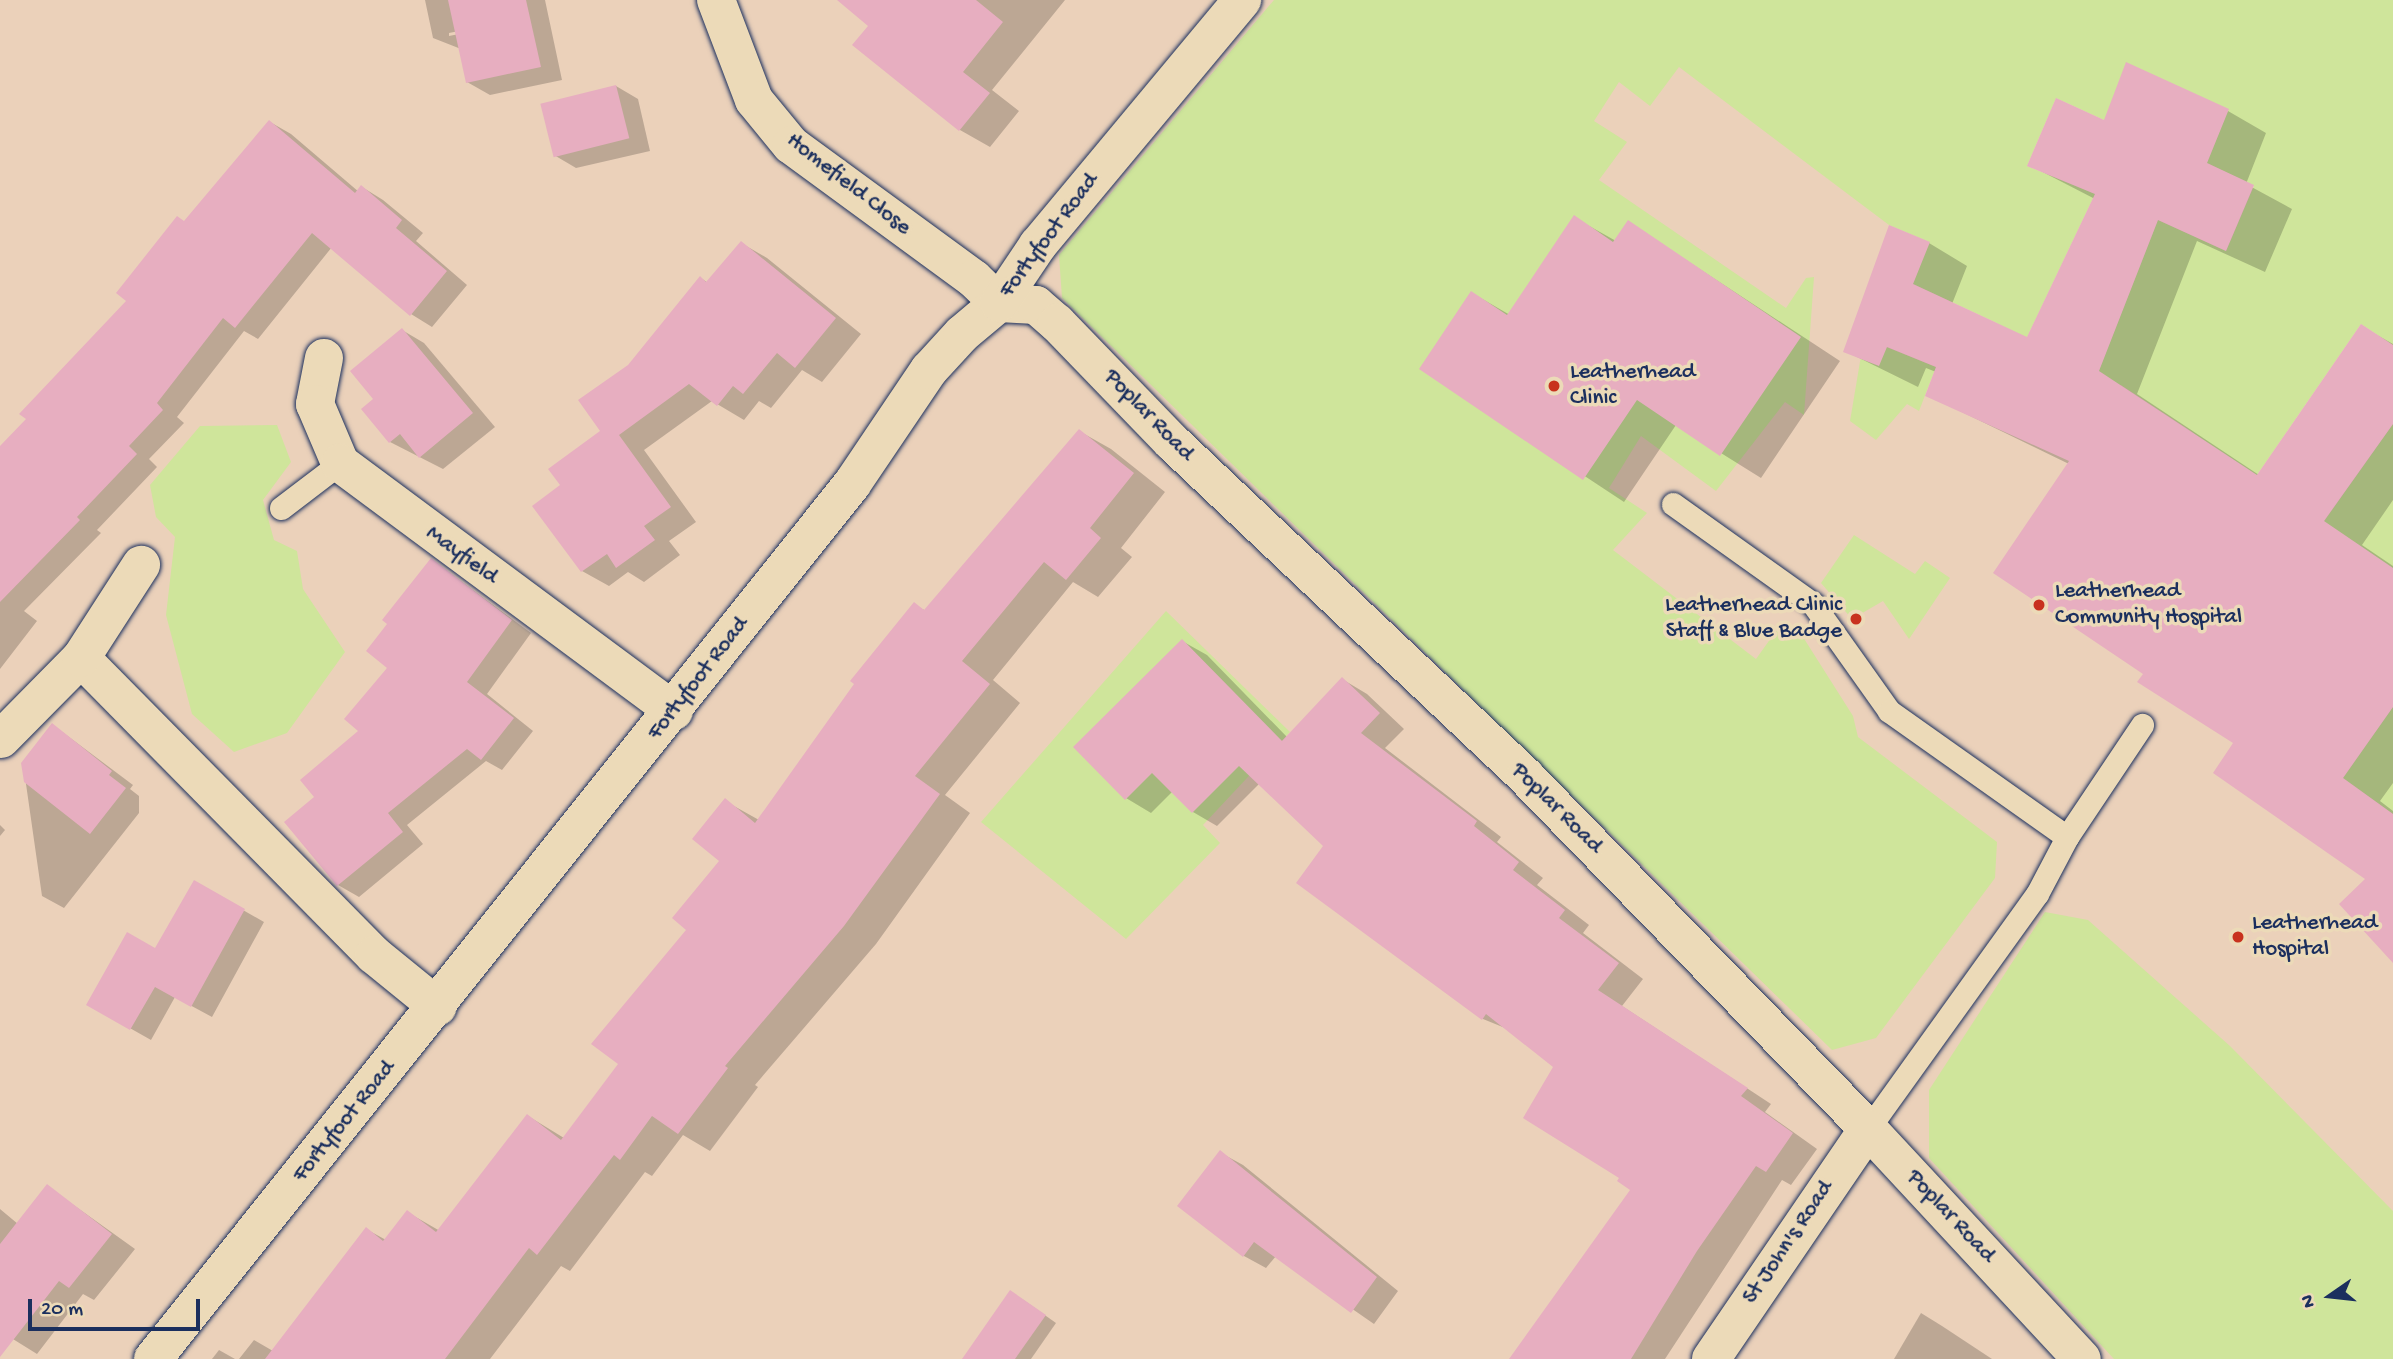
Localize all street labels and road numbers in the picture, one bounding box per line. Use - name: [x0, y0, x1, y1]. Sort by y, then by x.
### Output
- street label: Homefield Close: [780, 128, 916, 242]
- street label: Fortyfoot Road: [994, 168, 1106, 304]
- street label: Poplar Road: [1097, 364, 1199, 468]
- street label: Mayfield: [420, 521, 502, 591]
- street label: Fortyfoot Road: [642, 612, 756, 746]
- street label: Poplar Road: [1505, 758, 1607, 860]
- street label: Fortyfoot Road: [288, 1056, 402, 1188]
- street label: Poplar Road: [1900, 1165, 2000, 1269]
- street label: St John's Road: [1738, 1176, 1840, 1310]

